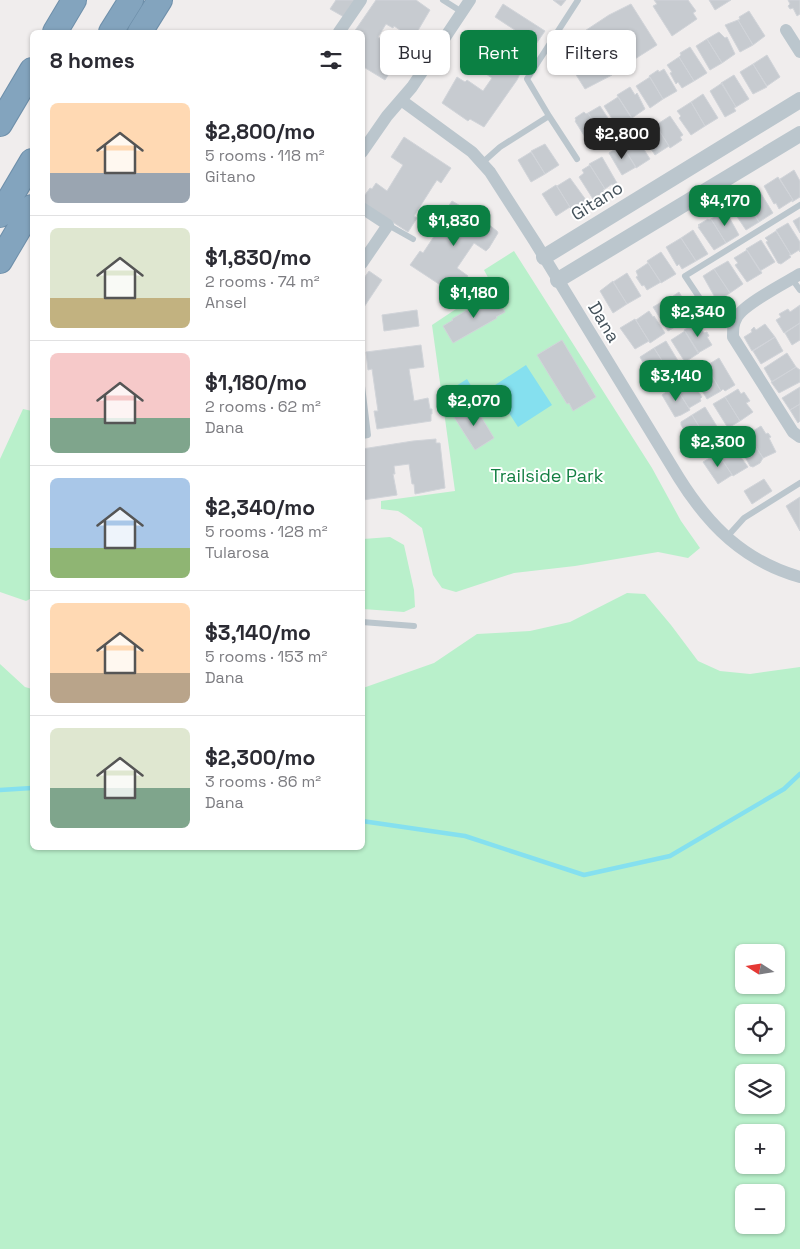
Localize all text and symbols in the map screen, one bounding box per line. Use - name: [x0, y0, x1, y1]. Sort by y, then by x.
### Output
- chip: Buy: [380, 30, 450, 75]
- chip: Rent: [460, 30, 537, 75]
- chip: Filters: [547, 30, 636, 75]
- icon: filters: [317, 46, 345, 74]
- text: 8 homes: [50, 47, 135, 74]
- text: $2,800/mo: [205, 118, 315, 145]
- pin: $2,800: [581, 118, 663, 160]
- icon: home: [90, 123, 150, 183]
- text: $2,800: [595, 123, 649, 144]
- text: 5 rooms · 118 m²: [205, 145, 325, 166]
- text: Gitano: [205, 166, 256, 187]
- street label: Gitano: [566, 176, 627, 225]
- pin: $4,170: [684, 184, 766, 227]
- text: $4,170: [700, 190, 750, 211]
- pin: $1,830: [413, 204, 495, 247]
- text: $1,830: [428, 210, 480, 231]
- text: $1,830/mo: [205, 244, 311, 271]
- icon: home: [90, 248, 150, 308]
- text: 2 rooms · 74 m²: [205, 271, 320, 292]
- pin: $1,180: [433, 276, 515, 319]
- text: $1,180: [450, 282, 498, 303]
- text: Ansel: [205, 292, 247, 313]
- pin: $2,340: [657, 296, 739, 338]
- street label: Dana: [583, 297, 626, 346]
- text: $2,340: [671, 301, 725, 322]
- pin: $3,140: [635, 360, 717, 402]
- text: $3,140: [650, 365, 702, 386]
- text: $1,180/mo: [205, 369, 307, 396]
- icon: home: [90, 373, 150, 433]
- pin: $2,070: [433, 384, 515, 427]
- text: $2,070: [448, 390, 500, 411]
- text: 2 rooms · 62 m²: [205, 396, 321, 417]
- text: Dana: [205, 417, 244, 438]
- pin: $2,300: [677, 426, 759, 468]
- text: $2,300: [691, 431, 745, 452]
- park label: Trailside Park: [490, 464, 604, 487]
- text: $2,340/mo: [205, 494, 315, 521]
- icon: home: [90, 498, 150, 558]
- text: 5 rooms · 128 m²: [205, 521, 328, 542]
- text: Tularosa: [205, 542, 269, 563]
- text: $3,140/mo: [205, 619, 311, 646]
- icon: home: [90, 623, 150, 683]
- text: 5 rooms · 153 m²: [205, 646, 327, 667]
- text: Dana: [205, 667, 244, 688]
- text: $2,300/mo: [205, 744, 315, 771]
- icon: home: [90, 748, 150, 808]
- text: 3 rooms · 86 m²: [205, 771, 321, 792]
- text: Dana: [205, 792, 244, 813]
- north arrow: [735, 944, 785, 994]
- map controls: [735, 944, 785, 1234]
- button: locate: [735, 1004, 785, 1054]
- button: layers: [735, 1064, 785, 1114]
- button: +: [735, 1124, 785, 1174]
- button: −: [735, 1184, 785, 1234]

